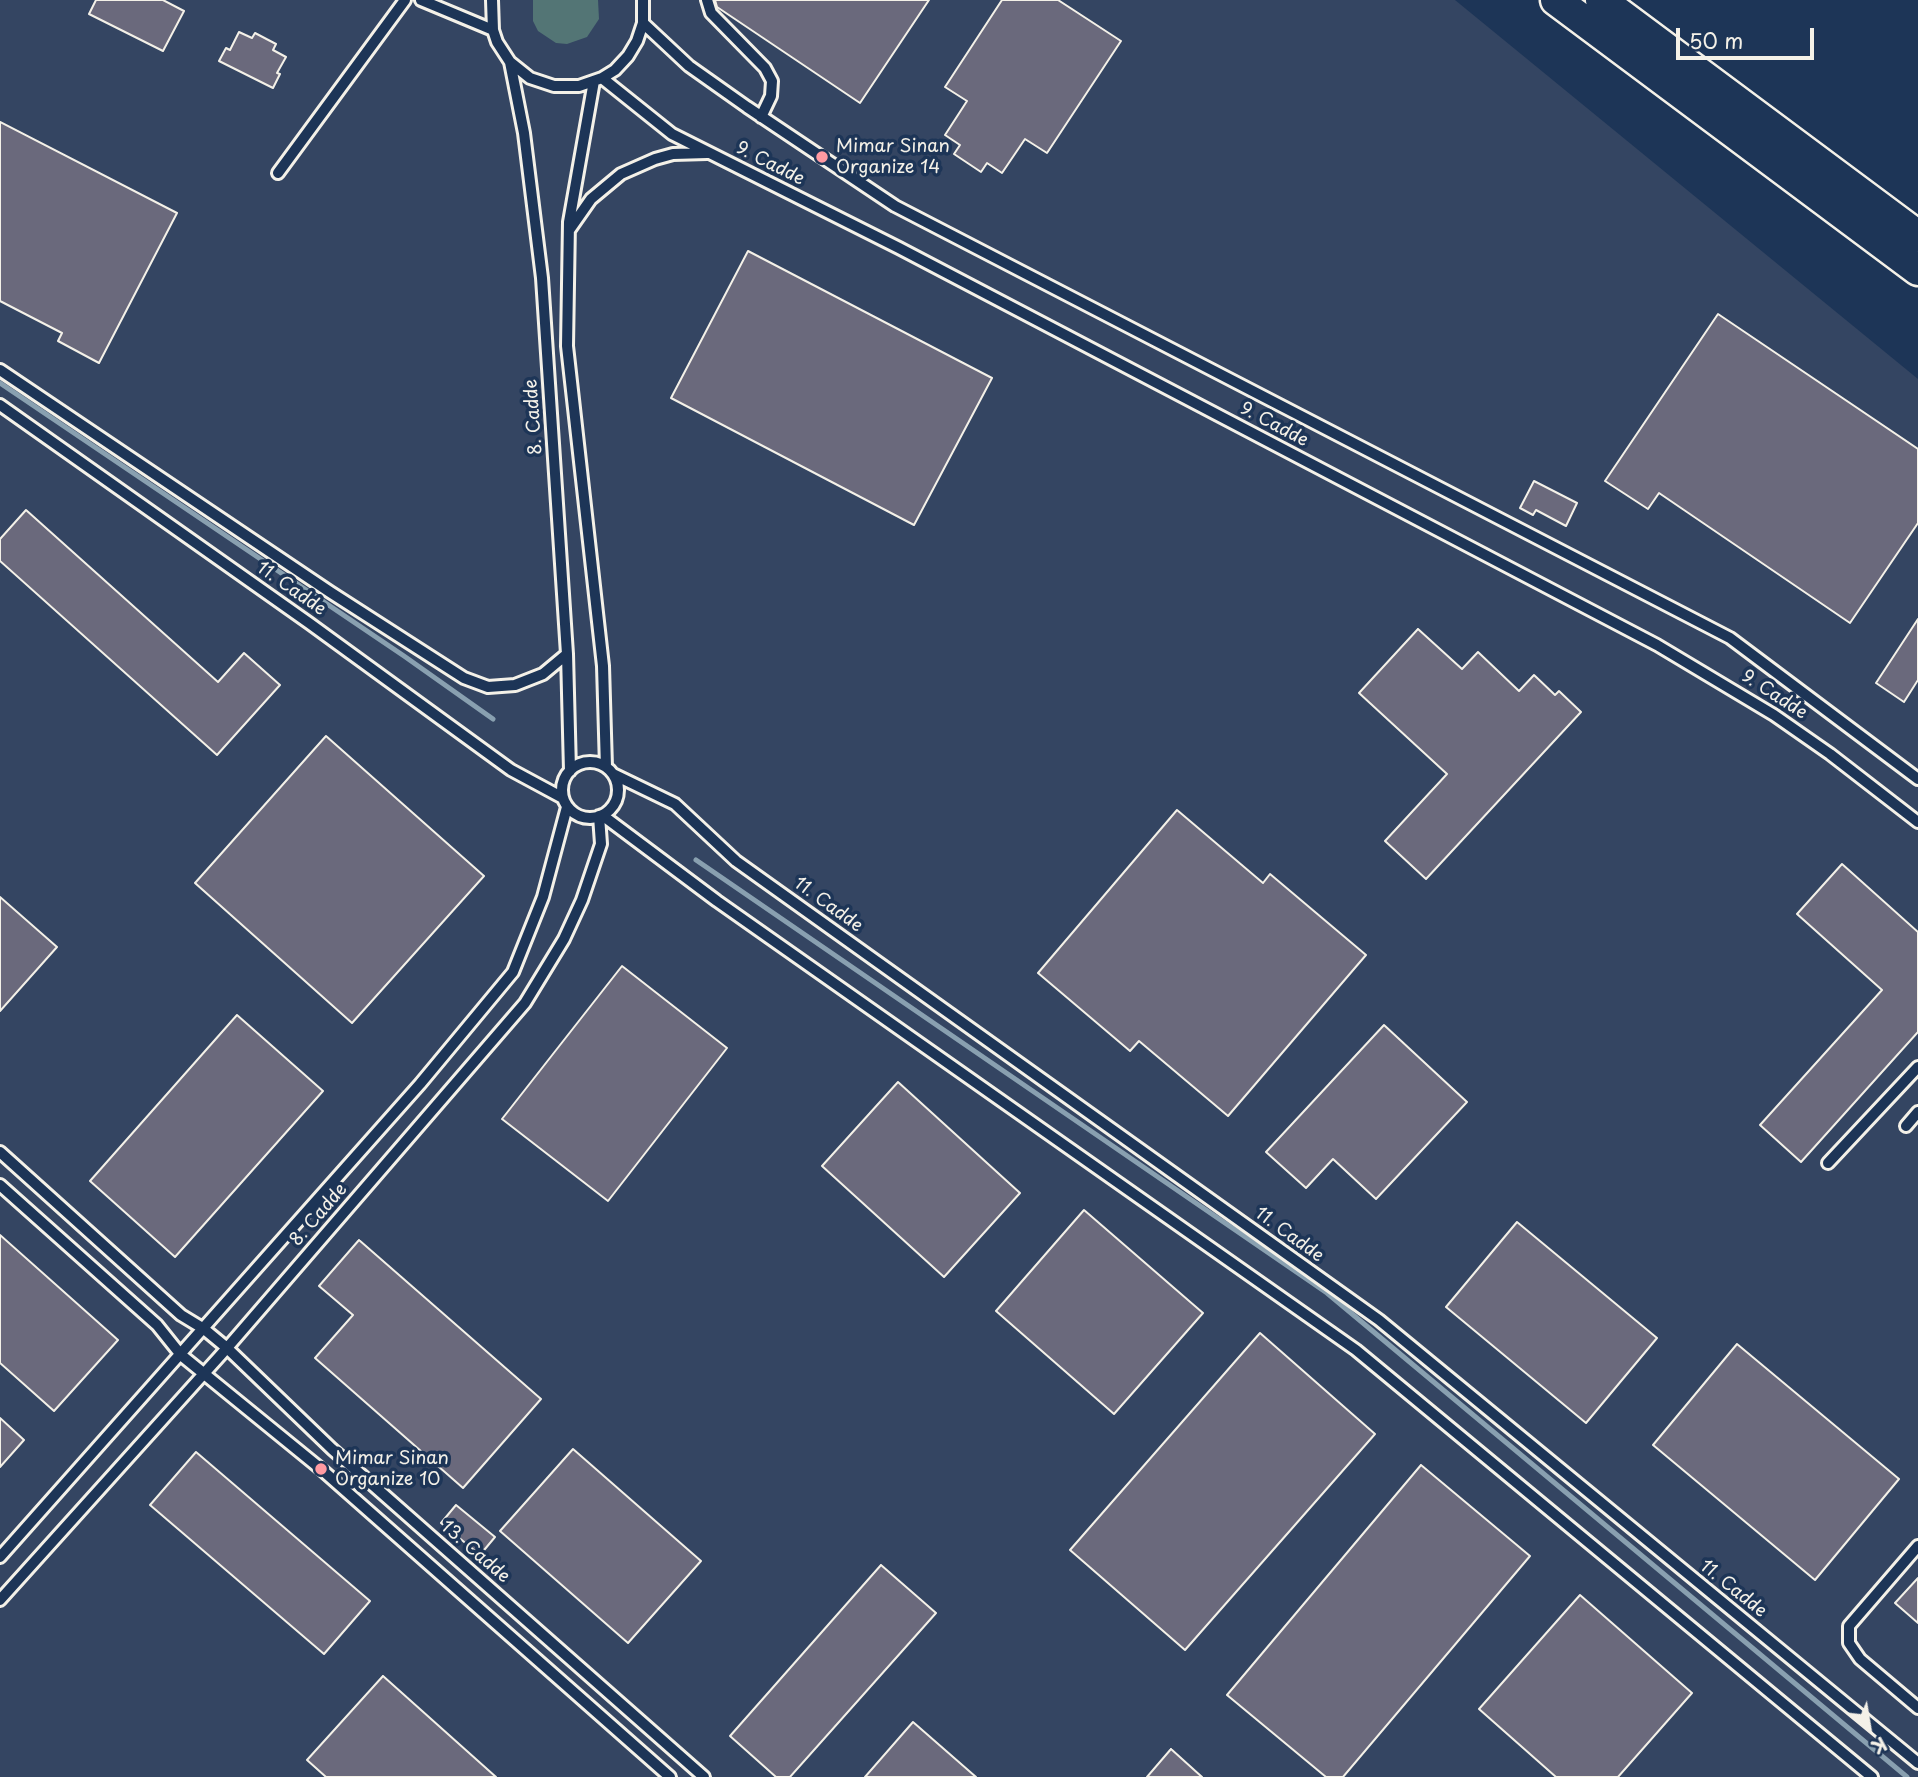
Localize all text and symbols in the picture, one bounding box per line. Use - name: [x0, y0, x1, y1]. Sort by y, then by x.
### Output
- scale bar: [1680, 14, 1818, 58]
- text: 50 m: [1689, 24, 1743, 56]
- place label: Mimar Sinan Organize 14: [836, 136, 950, 178]
- street label: 9. Cadde: [732, 138, 808, 190]
- marker: Mimar Sinan Organize 14: [814, 149, 830, 165]
- street label: 8. Cadde: [521, 378, 547, 456]
- street label: 9. Cadde: [1236, 398, 1312, 452]
- street label: 11. Cadde: [252, 557, 330, 621]
- street label: 9. Cadde: [1737, 666, 1811, 724]
- street label: 11. Cadde: [789, 873, 867, 937]
- street label: 8. Cadde: [286, 1179, 352, 1251]
- street label: 11. Cadde: [1250, 1203, 1328, 1267]
- place label: Mimar Sinan Organize 10: [335, 1448, 449, 1490]
- marker: Mimar Sinan Organize 10: [313, 1461, 329, 1477]
- street label: 13. Cadde: [436, 1516, 514, 1588]
- street label: 11. Cadde: [1695, 1555, 1771, 1623]
- north arrow: [1834, 1693, 1904, 1763]
- text: K: [1866, 1731, 1893, 1762]

